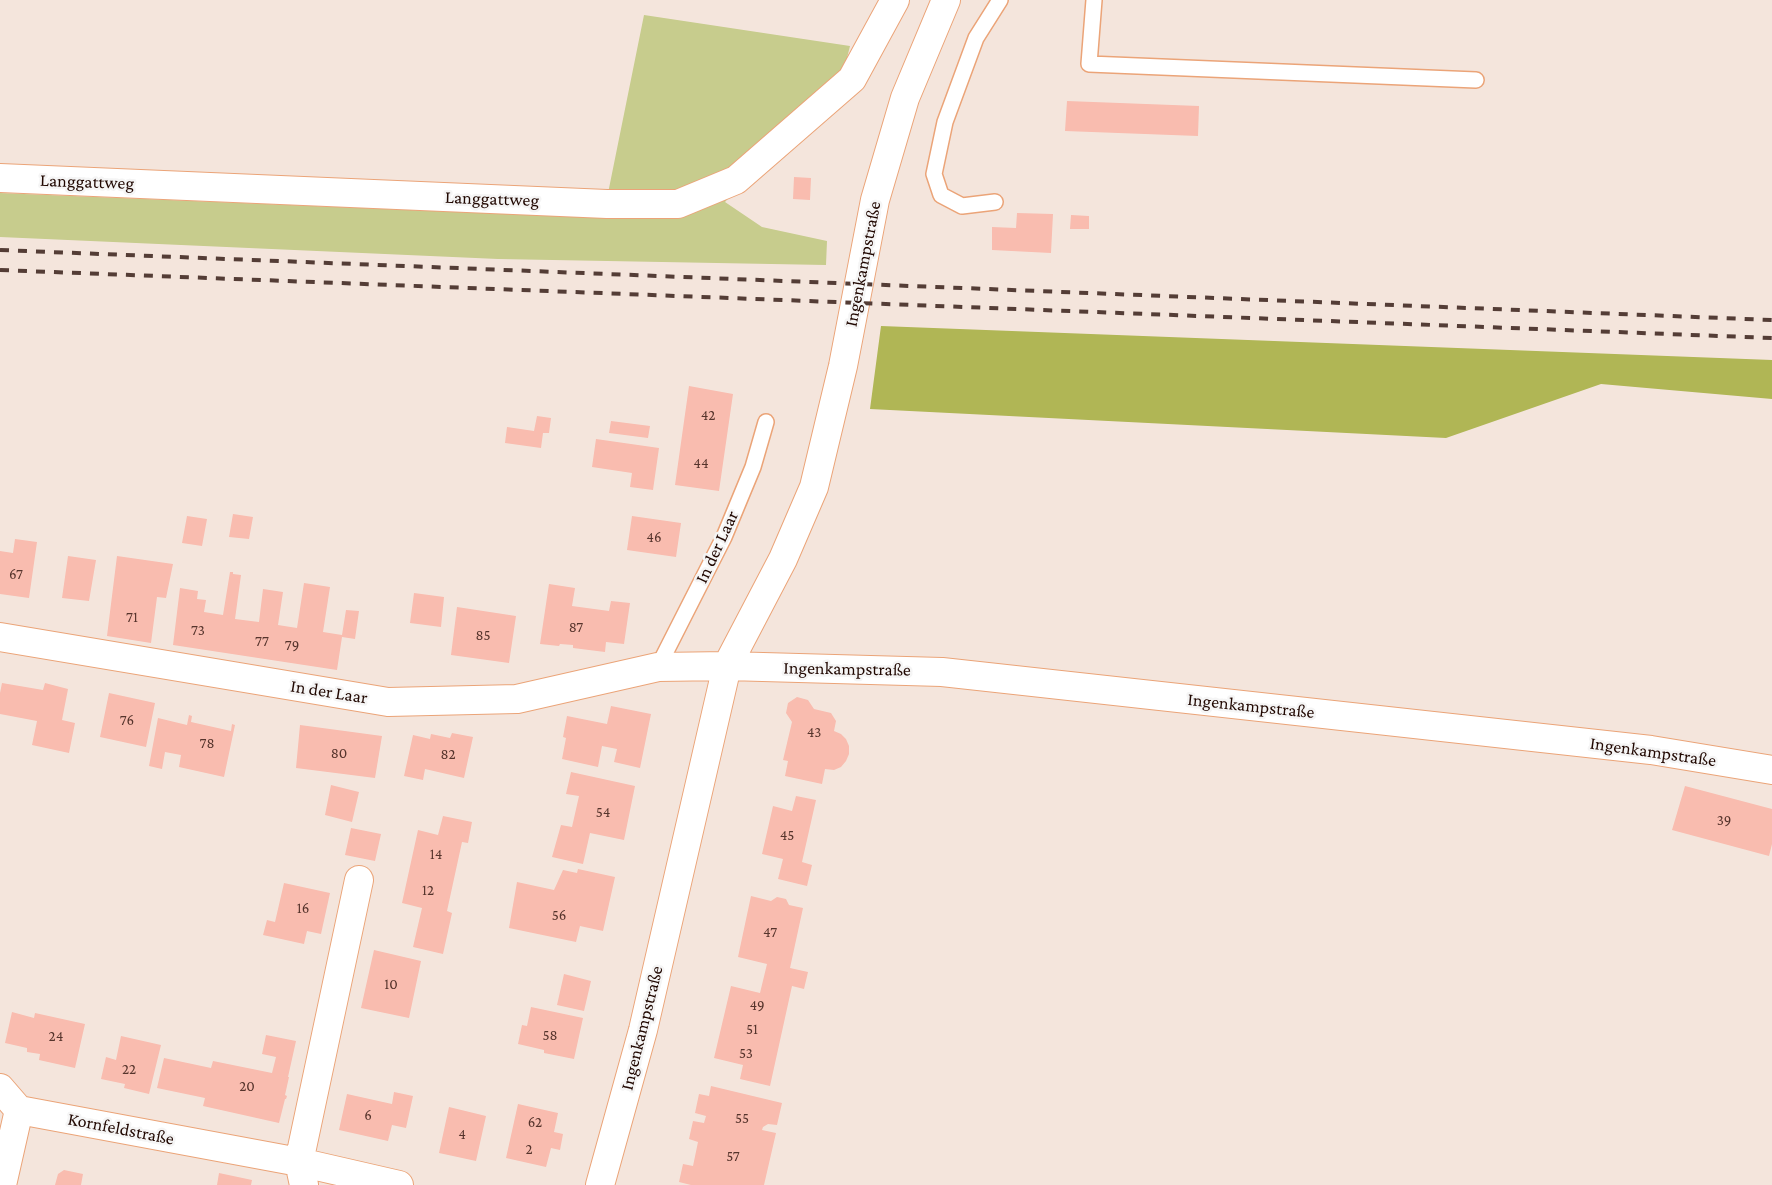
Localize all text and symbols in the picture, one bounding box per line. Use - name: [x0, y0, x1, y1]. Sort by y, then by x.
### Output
- street label: Langgattweg: [40, 170, 134, 194]
- street label: Langgattweg: [445, 187, 539, 211]
- street label: Ingenkampstraße: [840, 199, 886, 329]
- house number: 42: [701, 406, 715, 424]
- house number: 44: [693, 454, 709, 472]
- street label: In der Laar: [691, 507, 743, 587]
- house number: 46: [646, 528, 662, 546]
- house number: 67: [9, 565, 23, 583]
- house number: 71: [126, 608, 138, 626]
- house number: 87: [569, 618, 583, 636]
- house number: 73: [191, 621, 205, 639]
- house number: 85: [476, 626, 490, 644]
- house number: 77: [255, 632, 269, 650]
- house number: 79: [285, 636, 299, 654]
- street label: Ingenkampstraße: [783, 657, 911, 681]
- street label: In der Laar: [289, 675, 369, 709]
- street label: Ingenkampstraße: [1187, 689, 1315, 723]
- house number: 76: [120, 711, 134, 729]
- house number: 43: [807, 723, 821, 741]
- street label: Ingenkampstraße: [1588, 732, 1718, 772]
- house number: 78: [200, 734, 214, 752]
- house number: 80: [331, 744, 347, 762]
- house number: 82: [440, 745, 456, 763]
- house number: 54: [596, 803, 610, 821]
- house number: 39: [1717, 811, 1731, 829]
- house number: 45: [780, 826, 794, 844]
- house number: 14: [430, 845, 442, 863]
- house number: 12: [422, 881, 434, 899]
- house number: 16: [297, 899, 309, 917]
- house number: 56: [552, 906, 566, 924]
- house number: 47: [763, 923, 777, 941]
- street label: Ingenkampstraße: [616, 964, 668, 1092]
- house number: 10: [384, 975, 398, 993]
- house number: 49: [749, 996, 765, 1014]
- house number: 51: [746, 1020, 758, 1038]
- house number: 58: [542, 1026, 558, 1044]
- house number: 24: [49, 1027, 63, 1045]
- house number: 53: [739, 1044, 753, 1062]
- house number: 22: [122, 1060, 136, 1078]
- house number: 20: [239, 1077, 255, 1095]
- house number: 6: [364, 1106, 372, 1124]
- street label: Kornfeldstraße: [66, 1108, 176, 1150]
- house number: 55: [735, 1109, 749, 1127]
- house number: 62: [528, 1113, 542, 1131]
- house number: 4: [458, 1125, 466, 1143]
- house number: 2: [525, 1140, 533, 1158]
- house number: 57: [726, 1147, 740, 1165]

